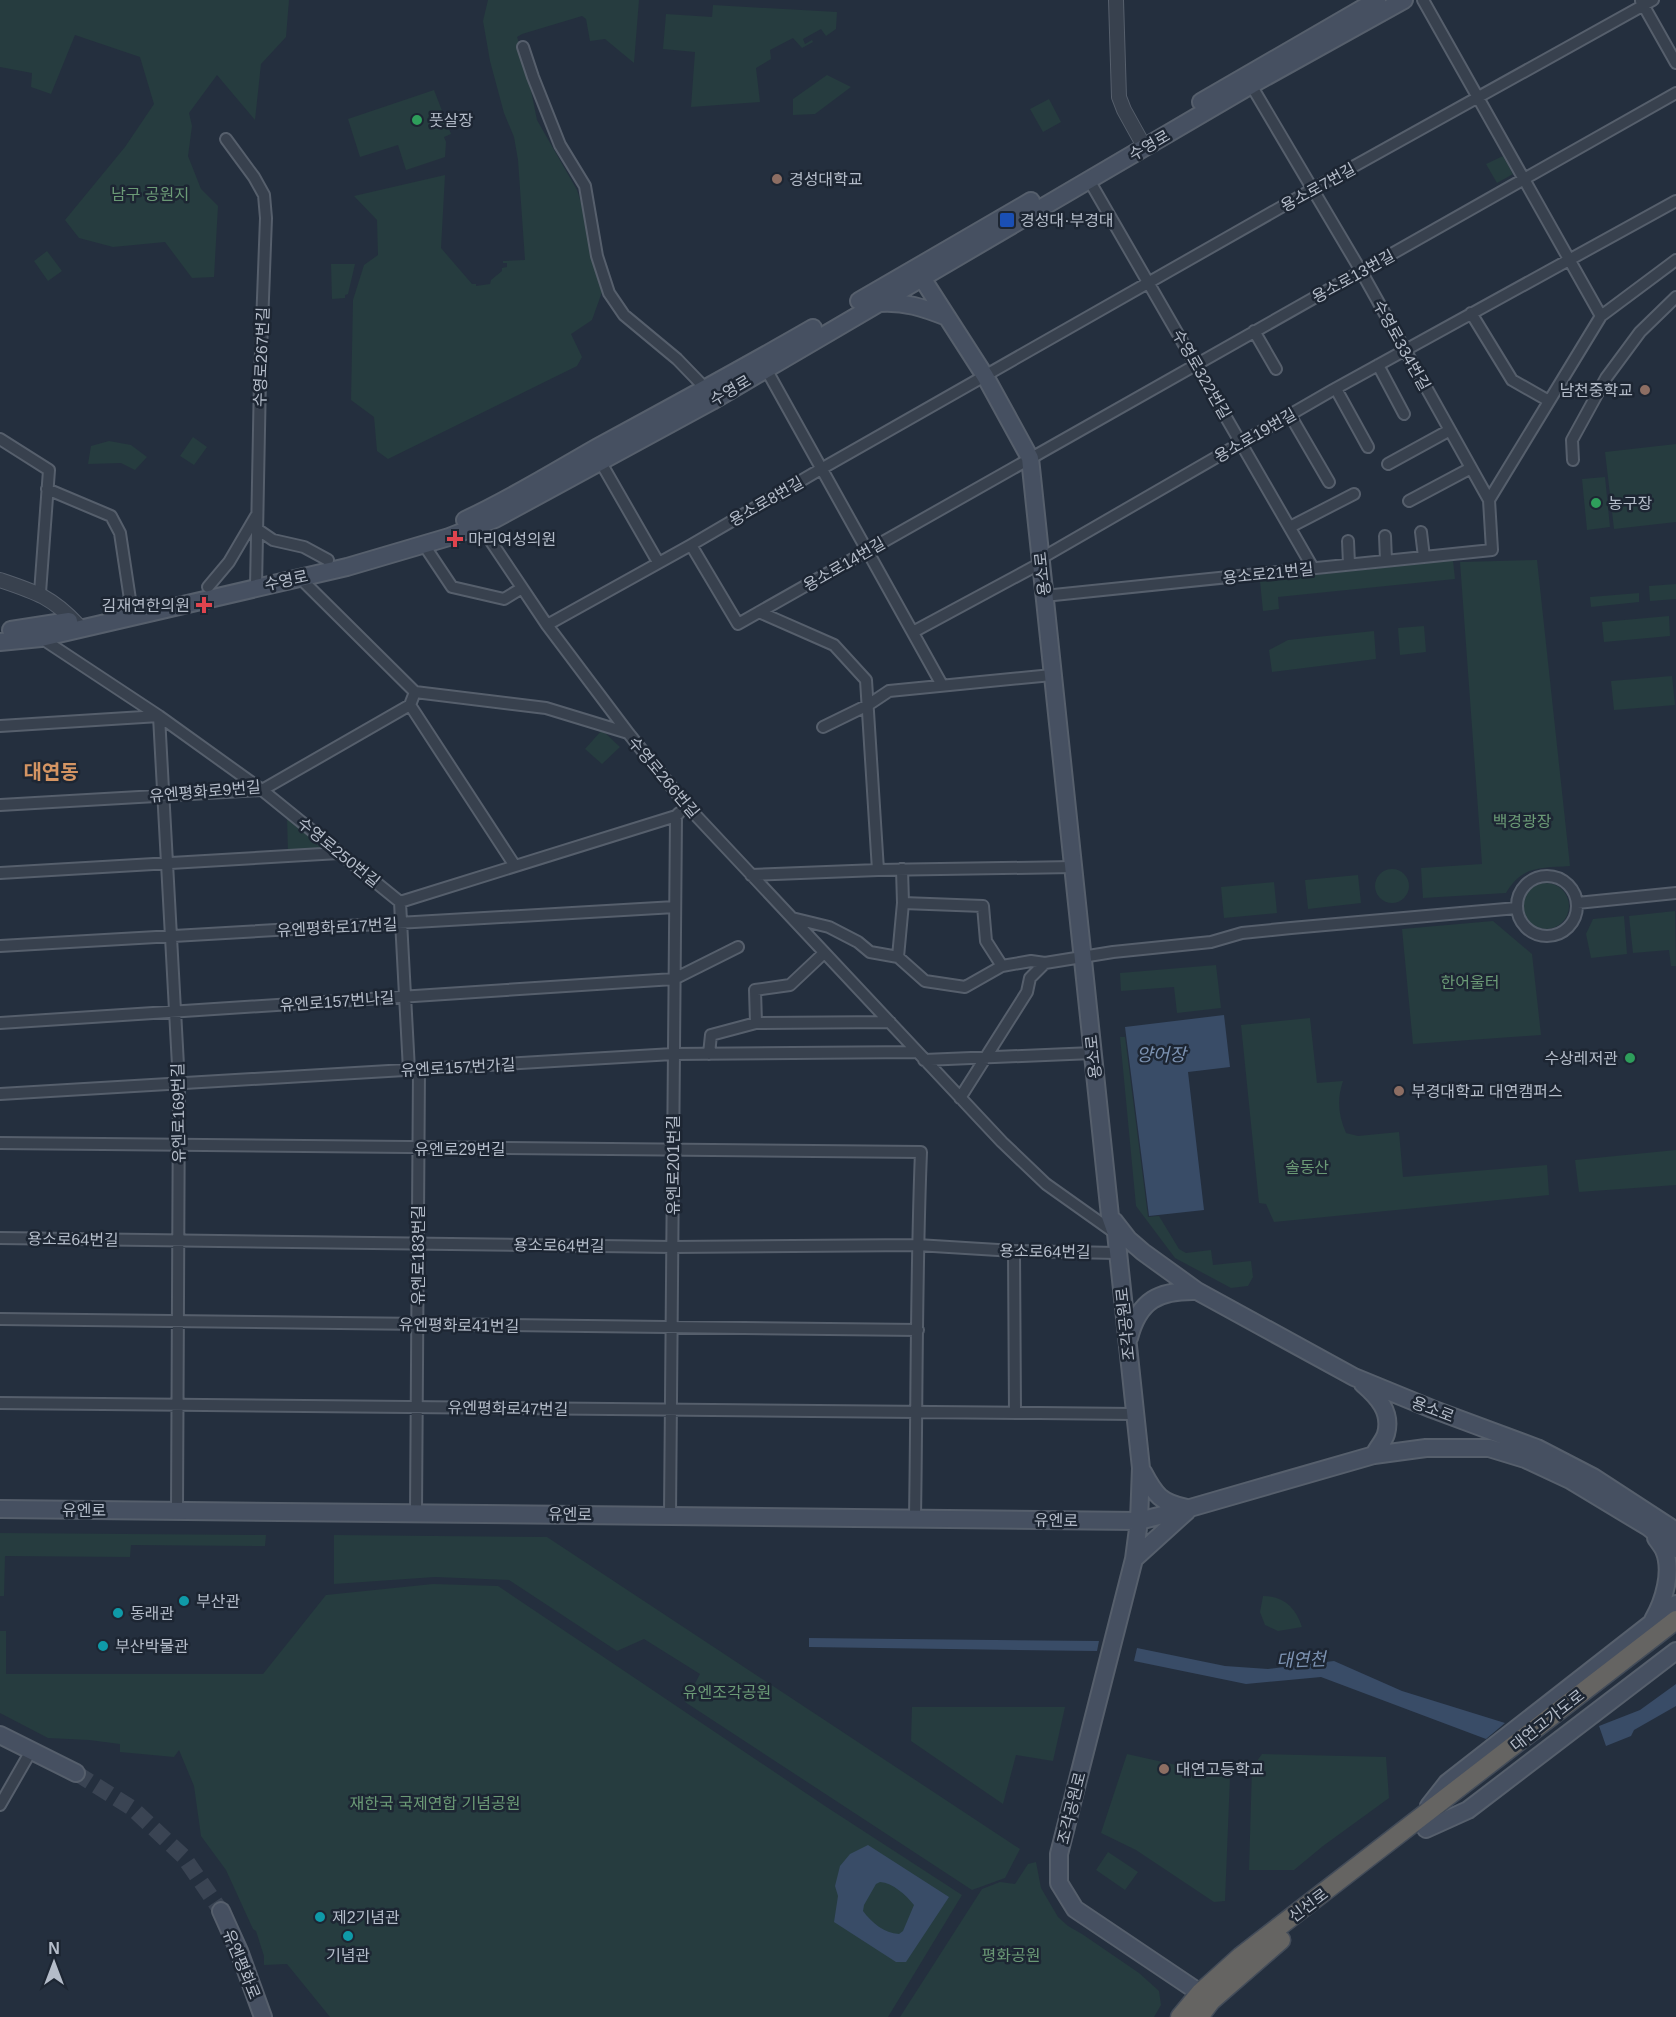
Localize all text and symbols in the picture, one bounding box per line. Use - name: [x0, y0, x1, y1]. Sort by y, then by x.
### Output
- place label: 풋살장: [429, 112, 473, 129]
- marker: 풋살장: [410, 113, 424, 127]
- street label: 수영로: [1126, 127, 1173, 164]
- street label: 용소로7번길: [1278, 160, 1358, 215]
- place label: 경성대학교: [789, 171, 863, 188]
- marker: 경성대학교: [770, 172, 784, 186]
- park label: 남구 공원지: [111, 186, 189, 203]
- marker: 경성대·부경대: [998, 211, 1016, 229]
- place label: 경성대·부경대: [1020, 212, 1114, 229]
- street label: 용소로13번길: [1309, 247, 1397, 306]
- street label: 수영로334번길: [1370, 297, 1433, 393]
- street label: 수영로267번길: [251, 307, 272, 407]
- street label: 수영로322번길: [1169, 327, 1234, 422]
- street label: 수영로: [707, 372, 754, 409]
- place label: 남천중학교: [1559, 382, 1633, 399]
- marker: 남천중학교: [1638, 383, 1652, 397]
- street label: 용소로19번길: [1211, 405, 1299, 466]
- street label: 용소로8번길: [726, 473, 806, 529]
- place label: 농구장: [1608, 495, 1652, 512]
- marker: 농구장: [1589, 496, 1603, 510]
- marker: 마리여성의원: [446, 530, 464, 548]
- place label: 마리여성의원: [468, 531, 556, 548]
- street label: 용소로14번길: [800, 534, 888, 595]
- street label: 용소로: [1032, 551, 1053, 597]
- street label: 용소로21번길: [1222, 560, 1314, 587]
- street label: 수영로: [263, 568, 310, 593]
- marker: 김재연한의원: [195, 596, 213, 614]
- place label: 김재연한의원: [102, 597, 190, 614]
- street label: 수영로266번길: [625, 733, 702, 821]
- district label: 대연동: [23, 761, 79, 783]
- street label: 유엔평화로9번길: [149, 778, 262, 805]
- park label: 백경광장: [1493, 813, 1552, 830]
- street label: 수영로250번길: [294, 814, 383, 891]
- street label: 유엔평화로17번길: [276, 916, 398, 939]
- park label: 한어울터: [1441, 974, 1499, 991]
- street label: 유엔로157번나길: [279, 989, 395, 1014]
- street label: 용소로: [1083, 1034, 1104, 1080]
- water label: 양어장: [1136, 1045, 1188, 1065]
- place label: 수상레저관: [1544, 1050, 1618, 1067]
- marker: 수상레저관: [1623, 1051, 1637, 1065]
- street label: 유엔로157번가길: [400, 1056, 516, 1079]
- street label: 유엔로169번길: [169, 1063, 188, 1163]
- place label: 부경대학교 대연캠퍼스: [1411, 1083, 1563, 1100]
- marker: 부경대학교 대연캠퍼스: [1392, 1084, 1406, 1098]
- street label: 유엔로201번길: [665, 1115, 682, 1215]
- street label: 유엔로29번길: [414, 1141, 506, 1158]
- park label: 솔동산: [1285, 1159, 1329, 1176]
- street label: 유엔로183번길: [410, 1205, 427, 1305]
- street label: 용소로64번길: [27, 1230, 119, 1249]
- street label: 용소로64번길: [513, 1236, 605, 1255]
- street label: 용소로64번길: [999, 1242, 1091, 1261]
- street label: 조각공원로: [1113, 1286, 1138, 1361]
- street label: 유엔평화로41번길: [398, 1316, 520, 1335]
- street label: 용소로: [1409, 1394, 1457, 1425]
- street label: 유엔평화로47번길: [447, 1399, 569, 1418]
- street label: 유엔로: [62, 1502, 106, 1519]
- street label: 유엔로: [548, 1506, 592, 1523]
- street label: 유엔로: [1034, 1512, 1078, 1529]
- place label: 부산관: [196, 1593, 240, 1610]
- marker: 부산관: [177, 1594, 191, 1608]
- place label: 동래관: [130, 1605, 174, 1622]
- marker: 동래관: [111, 1606, 125, 1620]
- place label: 부산박물관: [115, 1638, 189, 1655]
- marker: 부산박물관: [96, 1639, 110, 1653]
- water label: 대연천: [1276, 1649, 1329, 1671]
- park label: 유엔조각공원: [683, 1684, 771, 1701]
- street label: 대연고가도로: [1507, 1686, 1588, 1754]
- place label: 대연고등학교: [1176, 1761, 1264, 1778]
- marker: 대연고등학교: [1157, 1762, 1171, 1776]
- street label: 조각공원로: [1054, 1770, 1089, 1846]
- park label: 재한국 국제연합 기념공원: [350, 1795, 520, 1812]
- street label: 신선로: [1286, 1885, 1331, 1925]
- place label: 제2기념관: [332, 1909, 400, 1926]
- marker: 제2기념관: [313, 1910, 327, 1924]
- street label: 유엔평화로: [220, 1927, 263, 2002]
- marker: 기념관: [341, 1929, 355, 1943]
- north arrow: [24, 1933, 84, 1993]
- text: N: [48, 1940, 60, 1957]
- place label: 기념관: [326, 1947, 370, 1964]
- park label: 평화공원: [982, 1947, 1040, 1964]

